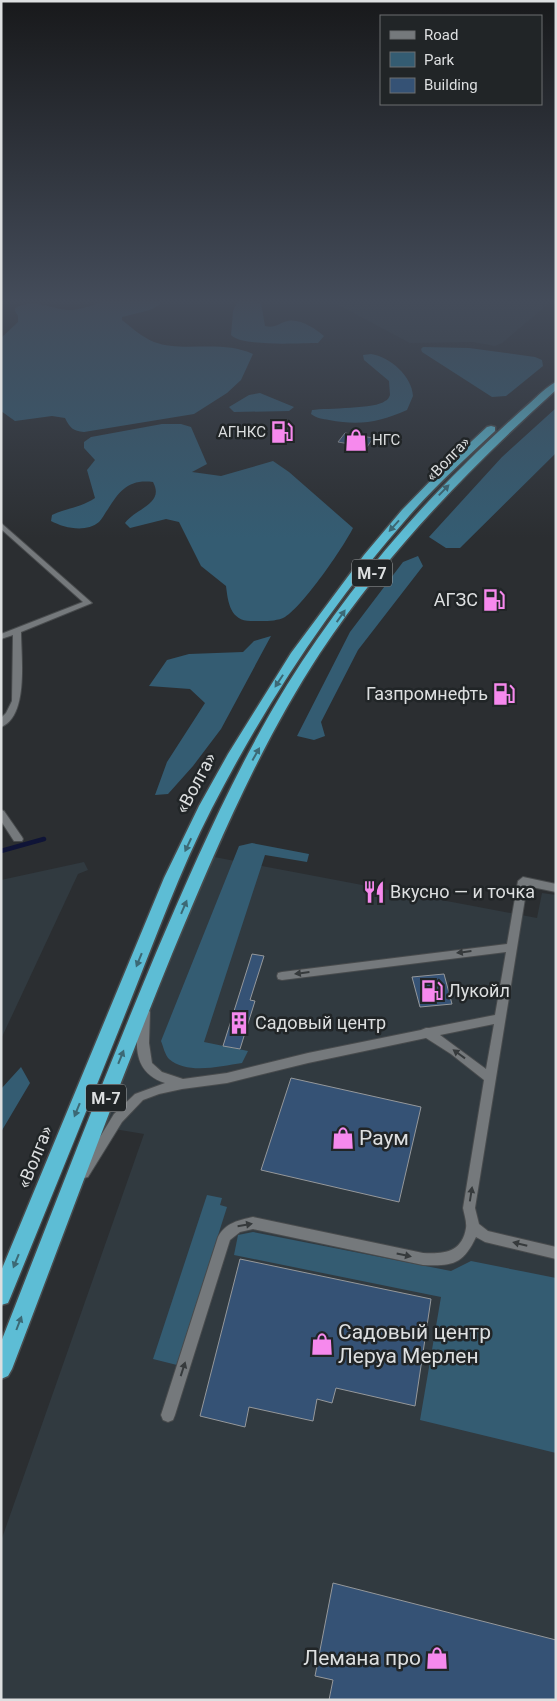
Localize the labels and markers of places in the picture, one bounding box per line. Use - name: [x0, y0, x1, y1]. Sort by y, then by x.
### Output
- fuel station icon: АГНКС: [269, 419, 295, 445]
- place label: АГНКС: [218, 423, 266, 441]
- shop icon: НГС: [343, 427, 369, 453]
- place label: НГС: [372, 431, 401, 449]
- fuel station icon: АГЗС: [481, 587, 507, 613]
- place label: АГЗС: [434, 589, 478, 610]
- fuel station icon: Газпромнефть: [491, 681, 517, 707]
- place label: Газпромнефть: [366, 683, 488, 704]
- restaurant icon: Вкусно — и точка: [361, 879, 387, 905]
- place label: Вкусно — и точка: [390, 881, 535, 902]
- fuel station icon: Лукойл: [419, 978, 445, 1004]
- place label: Лукойл: [448, 980, 510, 1001]
- building icon: Садовый центр: [226, 1010, 252, 1036]
- place label: Садовый центр: [255, 1012, 386, 1033]
- shop icon: Раум: [330, 1125, 356, 1151]
- place label: Раум: [359, 1126, 409, 1150]
- place label: Садовый центр Леруа Мерлен: [338, 1320, 491, 1368]
- shop icon: Садовый центр Леруа Мерлен: [309, 1331, 335, 1357]
- shop icon: Лемана про: [424, 1645, 450, 1671]
- place label: Лемана про: [303, 1646, 421, 1670]

